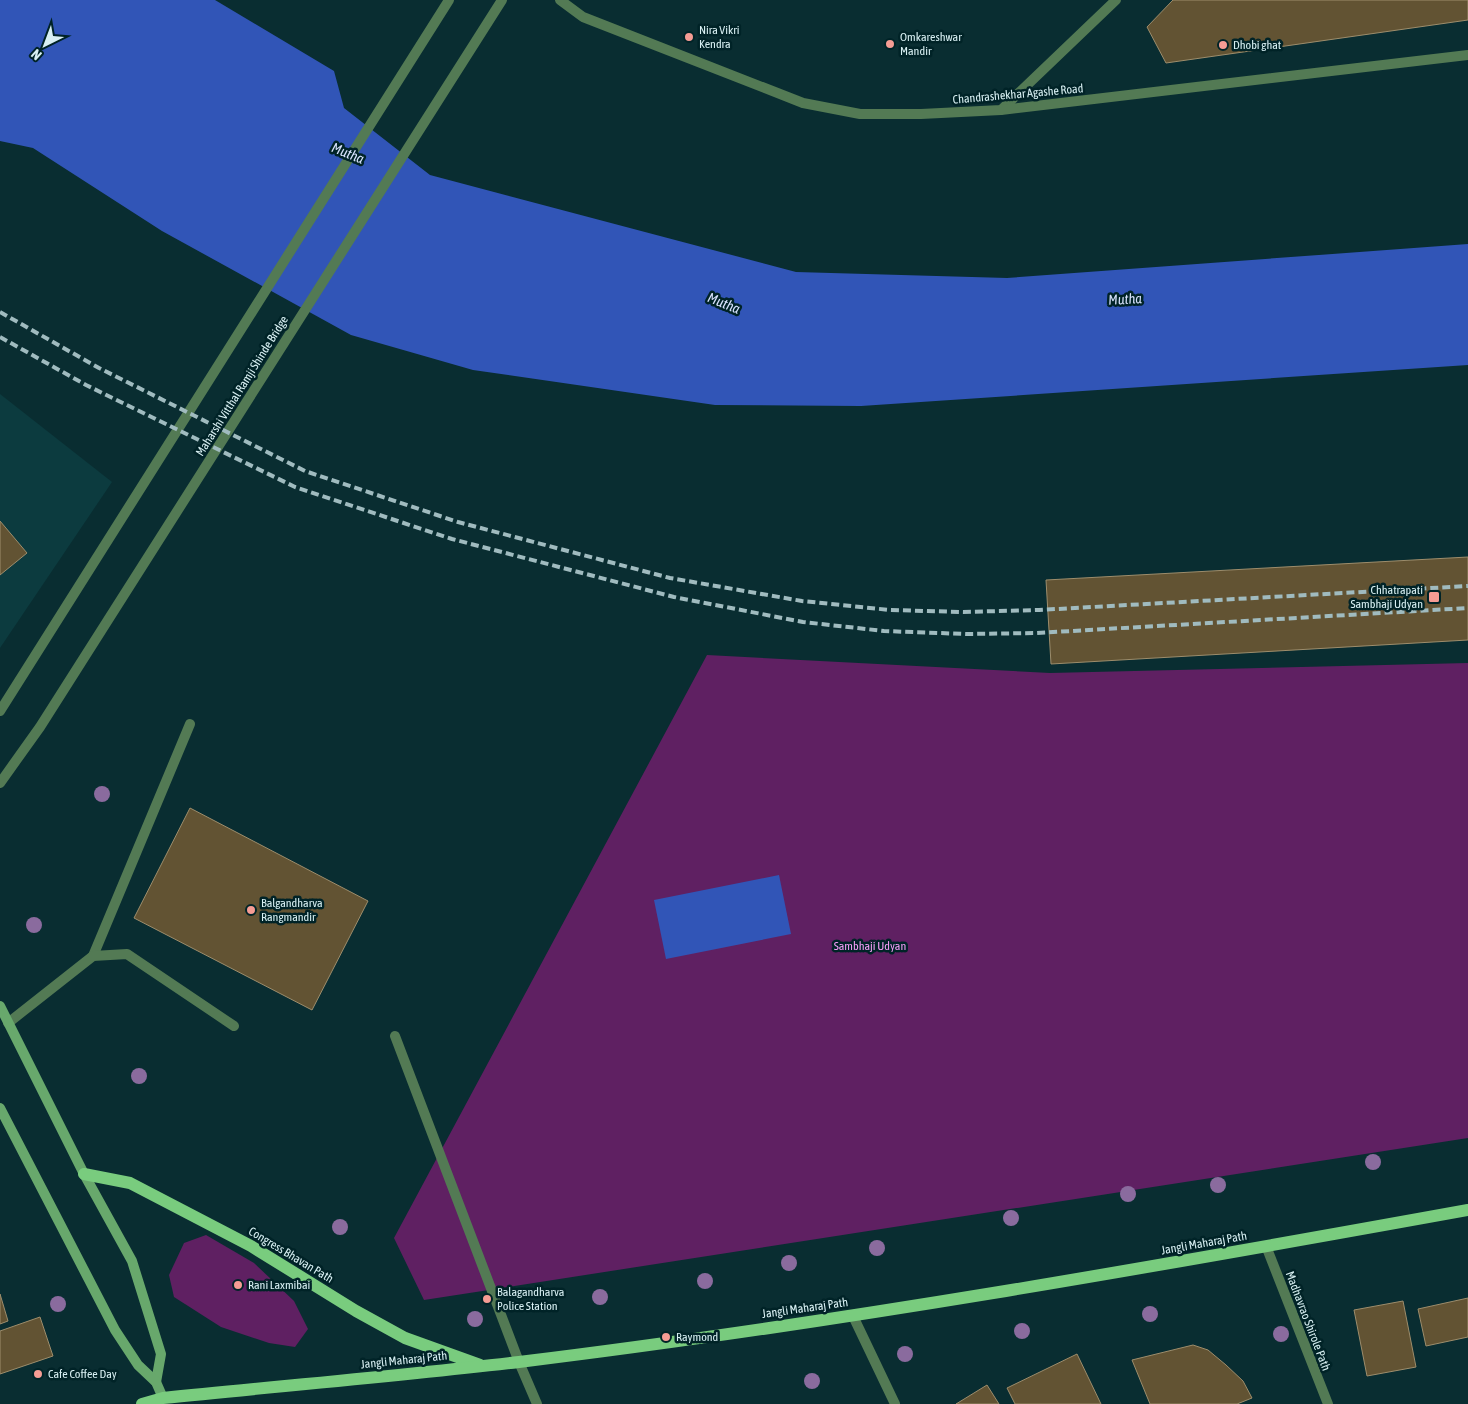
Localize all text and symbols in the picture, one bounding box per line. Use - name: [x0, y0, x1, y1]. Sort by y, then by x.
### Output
- north arrow: [20, 20, 70, 70]
- place label: Nira Vikri Kendra: [699, 23, 740, 51]
- place label: Omkareshwar Mandir: [900, 30, 962, 58]
- marker: Nira Vikri Kendra: [683, 31, 695, 43]
- marker: Omkareshwar Mandir: [884, 38, 896, 50]
- place label: Dhobi ghat: [1233, 38, 1282, 52]
- marker: Dhobi ghat: [1217, 39, 1229, 51]
- text: N: [28, 46, 45, 63]
- street label: Chandrashekhar Agashe Road: [952, 81, 1084, 107]
- water label: Mutha: [329, 139, 367, 167]
- water label: Mutha: [705, 289, 743, 317]
- water label: Mutha: [1108, 290, 1143, 308]
- street label: Maharshi Vitthal Ramji Shinde Bridge: [193, 313, 291, 459]
- place label: Chhatrapati Sambhaji Udyan: [1350, 583, 1423, 611]
- marker: Chhatrapati Sambhaji Udyan: [1427, 590, 1441, 604]
- place label: Balgandharva Rangmandir: [261, 896, 323, 924]
- marker: Balgandharva Rangmandir: [245, 904, 257, 916]
- park label: Sambhaji Udyan: [834, 939, 906, 953]
- street label: Congress Bhavan Path: [246, 1224, 336, 1286]
- street label: Jangli Maharaj Path: [1160, 1229, 1248, 1257]
- street label: Madhavrao Shirole Path: [1283, 1269, 1333, 1373]
- place label: Rani Laxmibai: [248, 1278, 310, 1292]
- marker: Rani Laxmibai: [232, 1279, 244, 1291]
- place label: Balagandharva Police Station: [497, 1285, 564, 1313]
- marker: Balagandharva Police Station: [481, 1293, 493, 1305]
- street label: Jangli Maharaj Path: [761, 1295, 849, 1321]
- place label: Raymond: [676, 1330, 718, 1344]
- marker: Raymond: [660, 1331, 672, 1343]
- street label: Jangli Maharaj Path: [360, 1349, 448, 1371]
- place label: Cafe Coffee Day: [48, 1367, 117, 1381]
- marker: Cafe Coffee Day: [32, 1368, 44, 1380]

